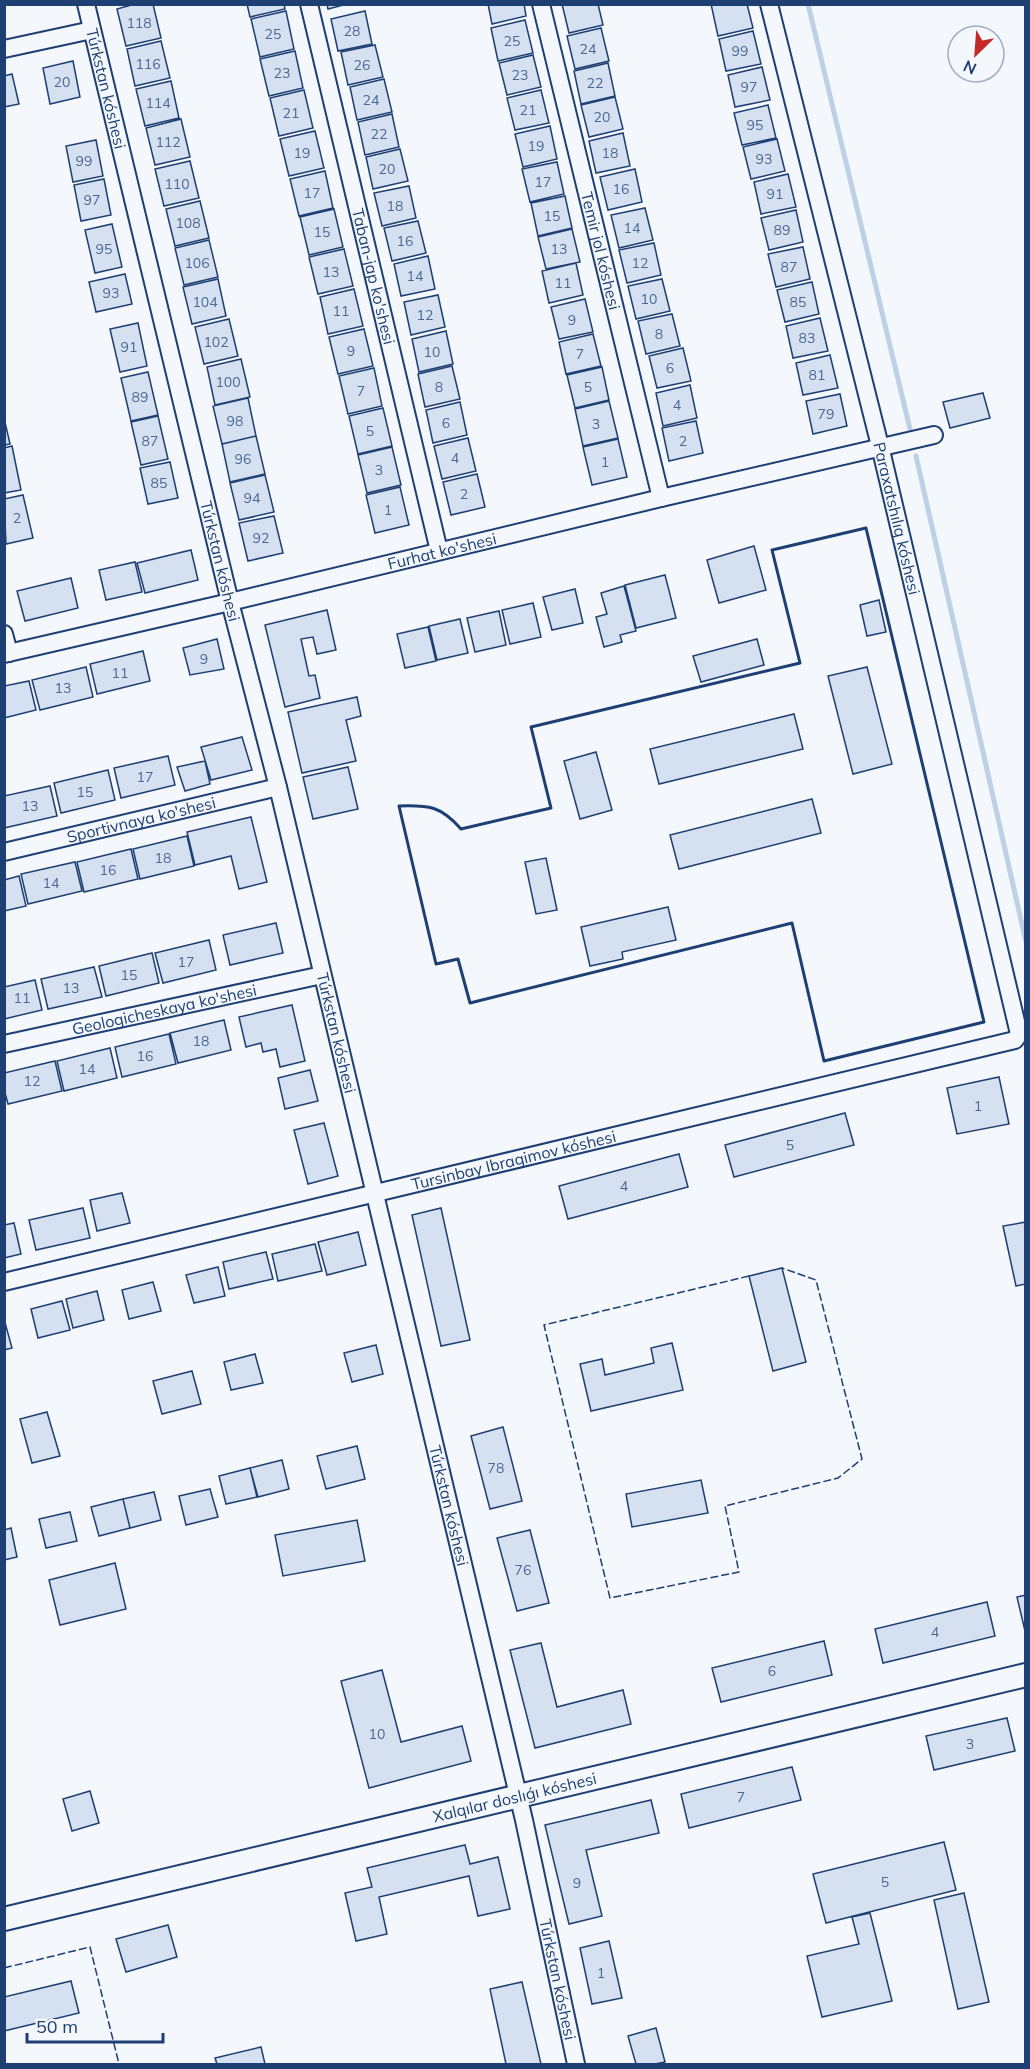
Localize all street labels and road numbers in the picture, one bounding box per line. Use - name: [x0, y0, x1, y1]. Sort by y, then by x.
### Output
- street label: Túrkstan kóshesi: [82, 26, 131, 151]
- street label: Temir jol kóshesi: [577, 190, 625, 312]
- street label: Taban-jap ko'shesi: [348, 206, 400, 346]
- street label: Paraxatshılıq kóshesi: [869, 440, 925, 597]
- street label: Túrkstan kóshesi: [196, 499, 245, 623]
- street label: Furhat ko'shesi: [386, 528, 498, 574]
- street label: Sportivnaya ko'shesi: [65, 792, 218, 847]
- street label: Túrkstan kóshesi: [313, 971, 361, 1095]
- street label: Geologicheskaya ko'shesi: [70, 979, 258, 1039]
- street label: Tursinbay Ibragimov kóshesi: [409, 1126, 618, 1194]
- street label: Túrkstan kóshesi: [425, 1443, 473, 1568]
- street label: Xalqılar doslıǵı kóshesi: [431, 1768, 599, 1826]
- street label: Túrkstan kóshesi: [535, 1917, 581, 2042]

